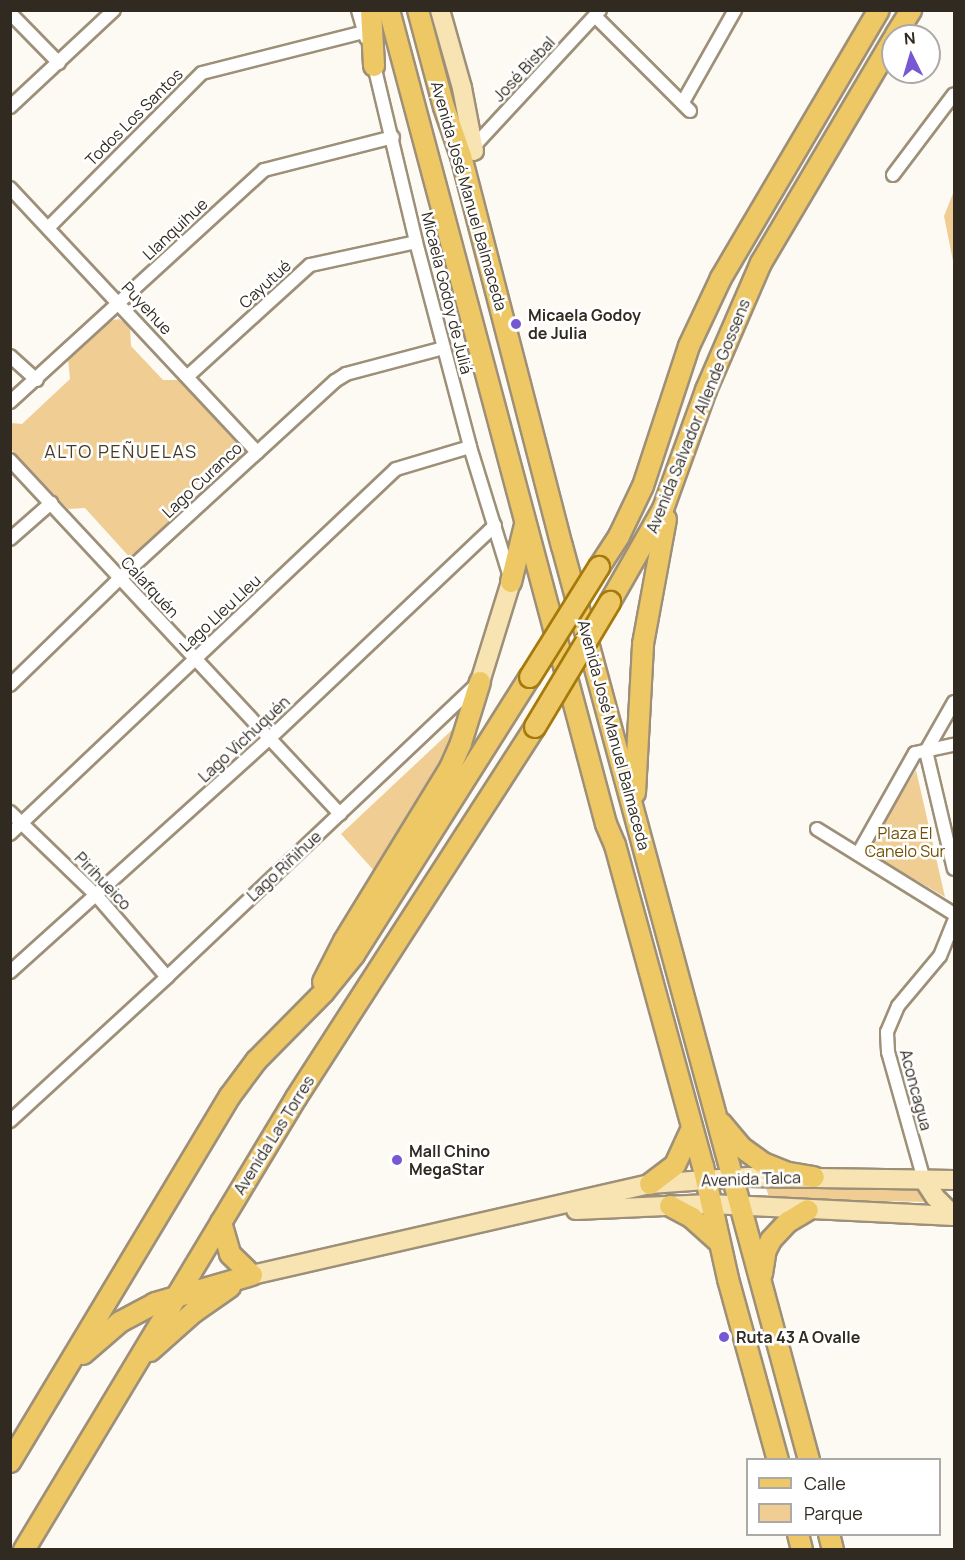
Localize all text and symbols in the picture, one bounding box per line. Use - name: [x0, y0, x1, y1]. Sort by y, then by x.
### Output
- north arrow: [881, 24, 941, 84]
- text: N: [903, 27, 916, 50]
- street label: José Bisbal: [489, 33, 559, 105]
- street label: Todos Los Santos: [81, 64, 187, 170]
- street label: Avenida José Manuel Balmaceda: [427, 79, 511, 313]
- street label: Llanquihue: [139, 194, 211, 264]
- street label: Micaela Godoy de Juliá: [418, 210, 476, 376]
- street label: Cayutué: [235, 256, 295, 312]
- street label: Puyehue: [118, 278, 176, 338]
- street label: Avenida Salvador Allende Gossens: [642, 296, 754, 536]
- place label: Micaela Godoy de Julia: [528, 305, 641, 343]
- marker: Micaela Godoy de Julia: [509, 317, 523, 331]
- street label: Lago Curanco: [158, 438, 246, 522]
- district label: ALTO PEÑUELAS: [44, 440, 198, 462]
- street label: Calafquén: [117, 553, 183, 621]
- street label: Lago Lleu Lleu: [175, 571, 265, 655]
- street label: Avenida José Manuel Balmaceda: [574, 618, 654, 852]
- street label: Lago Vichuquén: [194, 692, 294, 786]
- park label: Plaza El Canelo Sur: [865, 823, 945, 861]
- street label: Lago Riñihue: [243, 827, 325, 905]
- street label: Pirihueico: [71, 848, 135, 914]
- street label: Aconcagua: [896, 1047, 936, 1133]
- street label: Avenida Las Torres: [230, 1072, 318, 1198]
- place label: Mall Chino MegaStar: [409, 1141, 490, 1179]
- marker: Mall Chino MegaStar: [390, 1153, 404, 1167]
- street label: Avenida Talca: [701, 1168, 801, 1190]
- place label: Ruta 43 A Ovalle: [736, 1327, 860, 1347]
- marker: Ruta 43 A Ovalle: [717, 1330, 731, 1344]
- legend: [746, 1458, 941, 1536]
- text: Calle: [804, 1471, 846, 1495]
- text: Parque: [804, 1501, 863, 1525]

